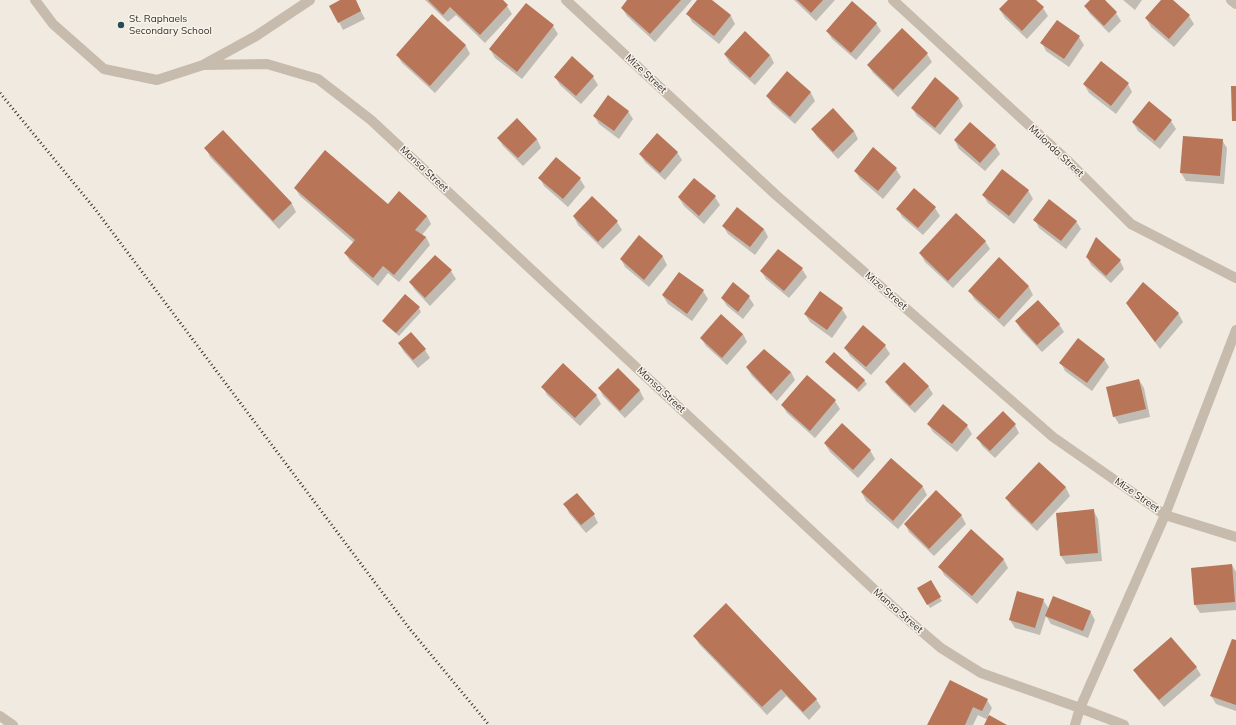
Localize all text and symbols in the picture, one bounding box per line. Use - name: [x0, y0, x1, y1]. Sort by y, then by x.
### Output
- place label: St. Raphaels Secondary School: [129, 13, 212, 36]
- marker: St. Raphaels Secondary School: [116, 20, 126, 30]
- street label: Mize Street: [623, 52, 669, 96]
- street label: Mulonda Street: [1026, 123, 1086, 179]
- street label: Mansa Street: [397, 144, 451, 194]
- street label: Mize Street: [863, 269, 909, 313]
- street label: Mansa Street: [634, 365, 688, 415]
- street label: Mize Street: [1112, 475, 1162, 515]
- street label: Mansa Street: [871, 586, 925, 636]

